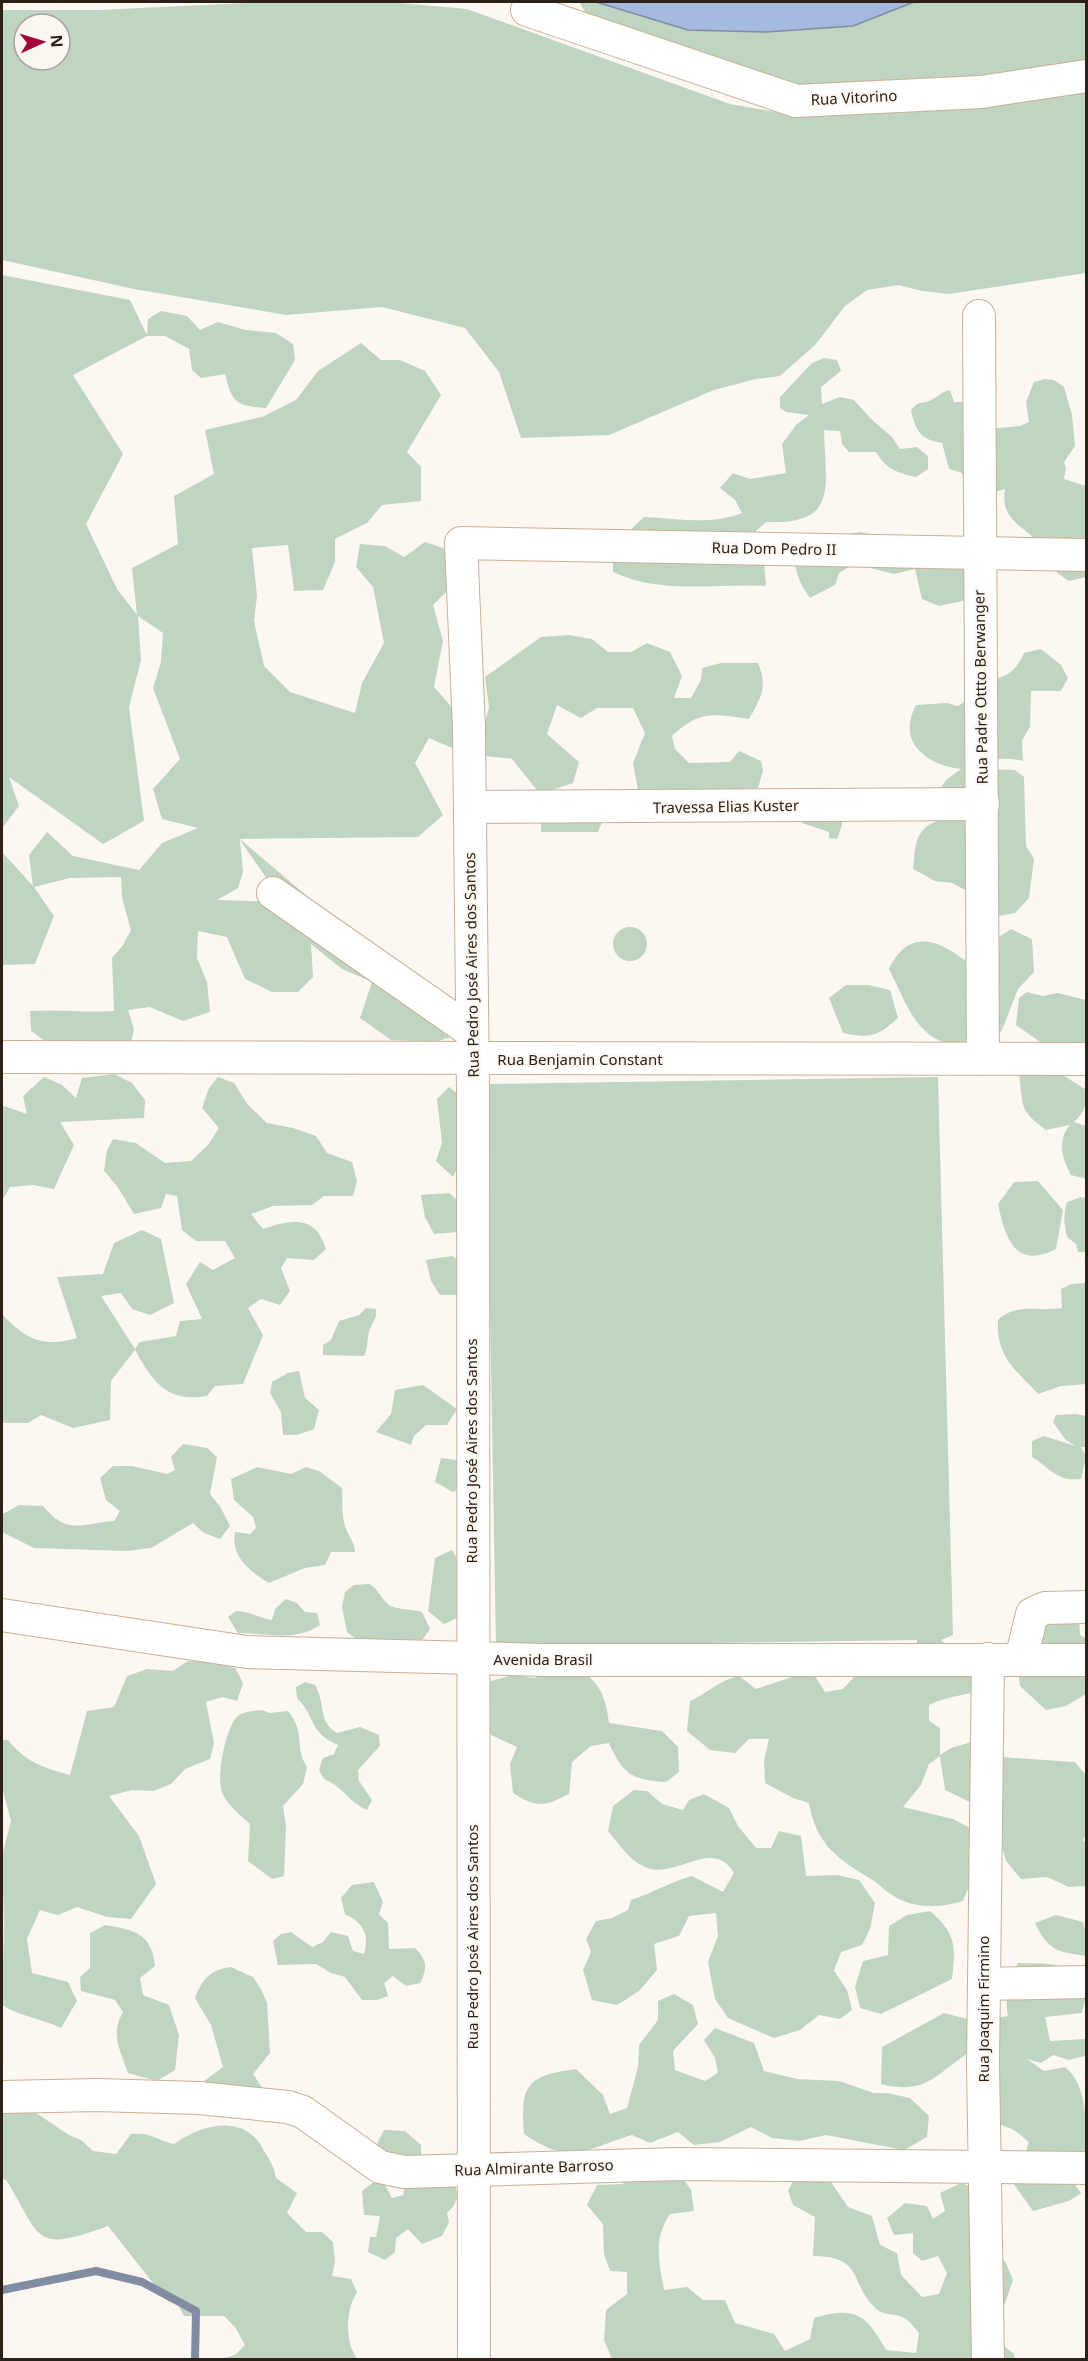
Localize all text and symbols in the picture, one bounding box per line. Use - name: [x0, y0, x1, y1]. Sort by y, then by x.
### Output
- north arrow: [12, 12, 72, 72]
- text: N: [46, 34, 68, 48]
- street label: Rua Vitorino: [810, 85, 898, 109]
- street label: Rua Dom Pedro II: [712, 537, 837, 559]
- street label: Rua Padre Ottto Berwanger: [968, 590, 992, 784]
- street label: Travessa Elias Kuster: [653, 795, 799, 817]
- street label: Rua Pedro José Aires dos Santos: [459, 852, 483, 1078]
- street label: Rua Benjamin Constant: [497, 1049, 663, 1069]
- street label: Rua Pedro José Aires dos Santos: [461, 1338, 481, 1564]
- street label: Avenida Brasil: [493, 1649, 593, 1669]
- street label: Rua Pedro José Aires dos Santos: [462, 1824, 482, 2050]
- street label: Rua Joaquim Firmino: [973, 1936, 993, 2082]
- street label: Rua Almirante Barroso: [454, 2154, 614, 2180]

